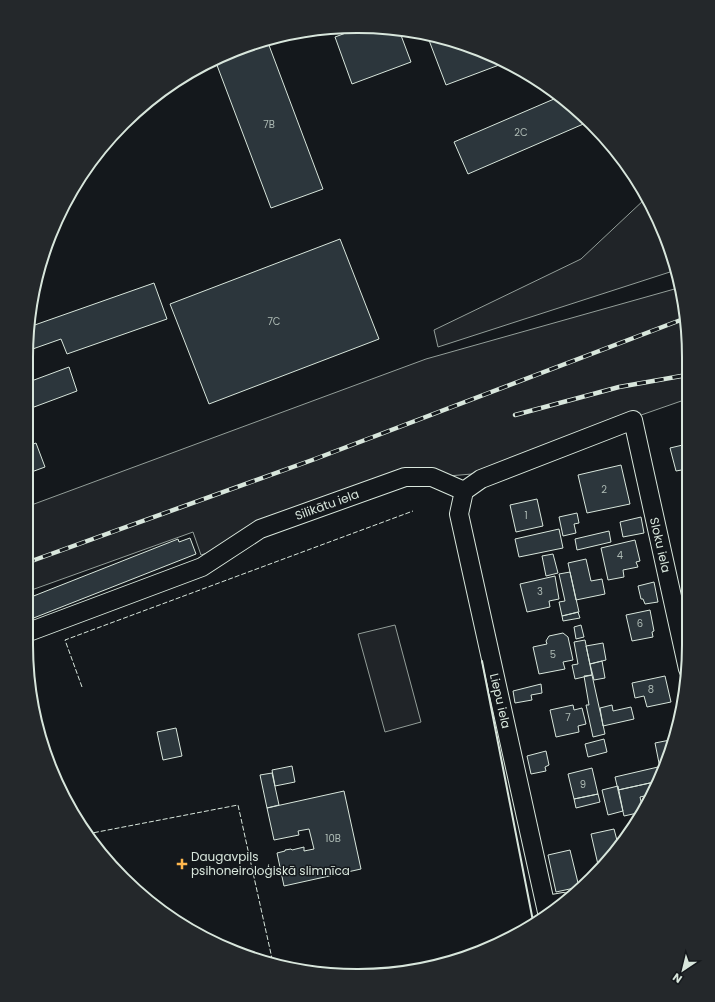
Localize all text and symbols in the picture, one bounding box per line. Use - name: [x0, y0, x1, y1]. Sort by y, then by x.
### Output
- house number: 7B: [263, 117, 275, 132]
- house number: 2C: [514, 125, 528, 140]
- house number: 7C: [267, 314, 281, 329]
- house number: 2: [601, 482, 607, 497]
- street label: Silikātu iela: [292, 485, 361, 524]
- house number: 1: [524, 508, 528, 523]
- street label: Sloku iela: [646, 516, 675, 574]
- house number: 4: [617, 548, 623, 563]
- house number: 3: [537, 584, 543, 599]
- house number: 6: [637, 616, 643, 631]
- house number: 5: [550, 647, 556, 662]
- street label: Liepu iela: [486, 672, 515, 730]
- house number: 8: [648, 682, 654, 697]
- house number: 7: [565, 710, 571, 725]
- house number: 9: [580, 777, 586, 792]
- house number: 10B: [325, 831, 341, 846]
- place label: Daugavpils psihoneiroloģiskā slimnīca: [191, 848, 350, 879]
- marker: Daugavpils psihoneiroloģiskā slimnīca: [176, 858, 188, 870]
- north arrow: [663, 950, 703, 990]
- text: N: [669, 969, 685, 987]

